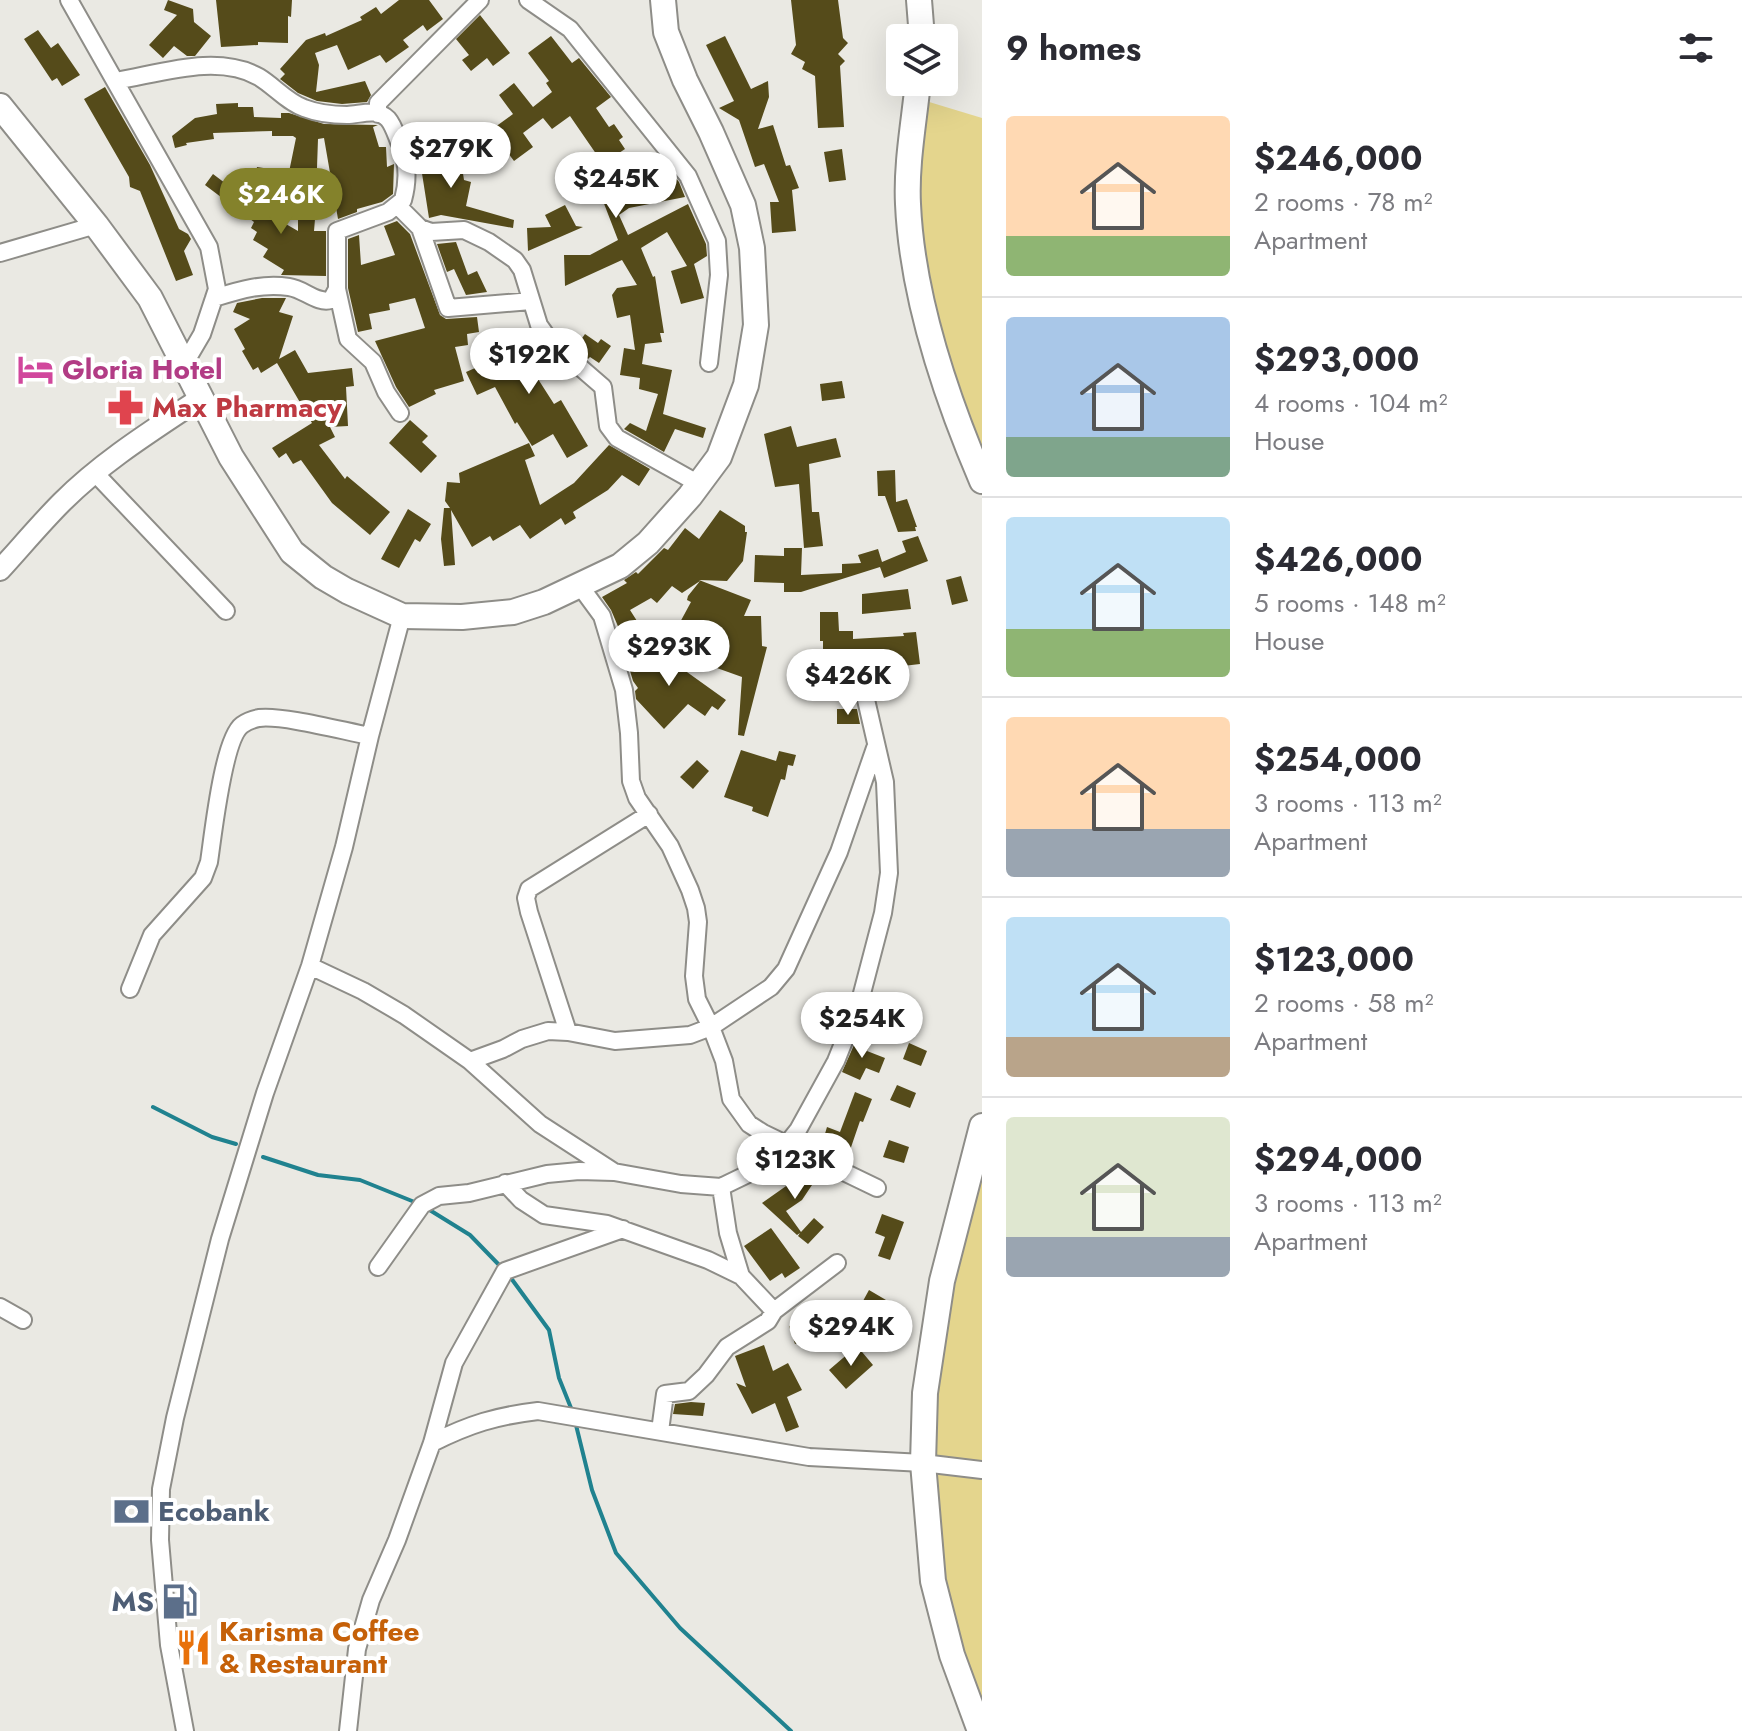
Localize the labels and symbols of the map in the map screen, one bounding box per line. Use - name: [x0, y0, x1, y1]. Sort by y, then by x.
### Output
- pin: $279K: [395, 122, 507, 190]
- pin: $245K: [560, 152, 672, 220]
- pin: $246K: [225, 168, 337, 236]
- pin: $192K: [473, 328, 585, 396]
- place label: Gloria Hotel: [62, 349, 223, 390]
- hotel icon: Gloria Hotel: [17, 350, 55, 388]
- place label: Max Pharmacy: [152, 387, 342, 428]
- pharmacy icon: Max Pharmacy: [107, 388, 145, 426]
- pin: $293K: [613, 620, 725, 688]
- pin: $426K: [792, 649, 904, 717]
- pin: $254K: [806, 992, 918, 1060]
- pin: $123K: [739, 1133, 851, 1201]
- pin: $294K: [795, 1300, 907, 1368]
- place label: Ecobank: [158, 1491, 270, 1532]
- bank icon: Ecobank: [113, 1492, 151, 1530]
- place label: MS: [112, 1581, 154, 1622]
- fuel station icon: MS: [161, 1582, 199, 1620]
- place label: Karisma Coffee & Restaurant: [219, 1611, 420, 1684]
- restaurant icon: Karisma Coffee & Restaurant: [174, 1628, 212, 1666]

